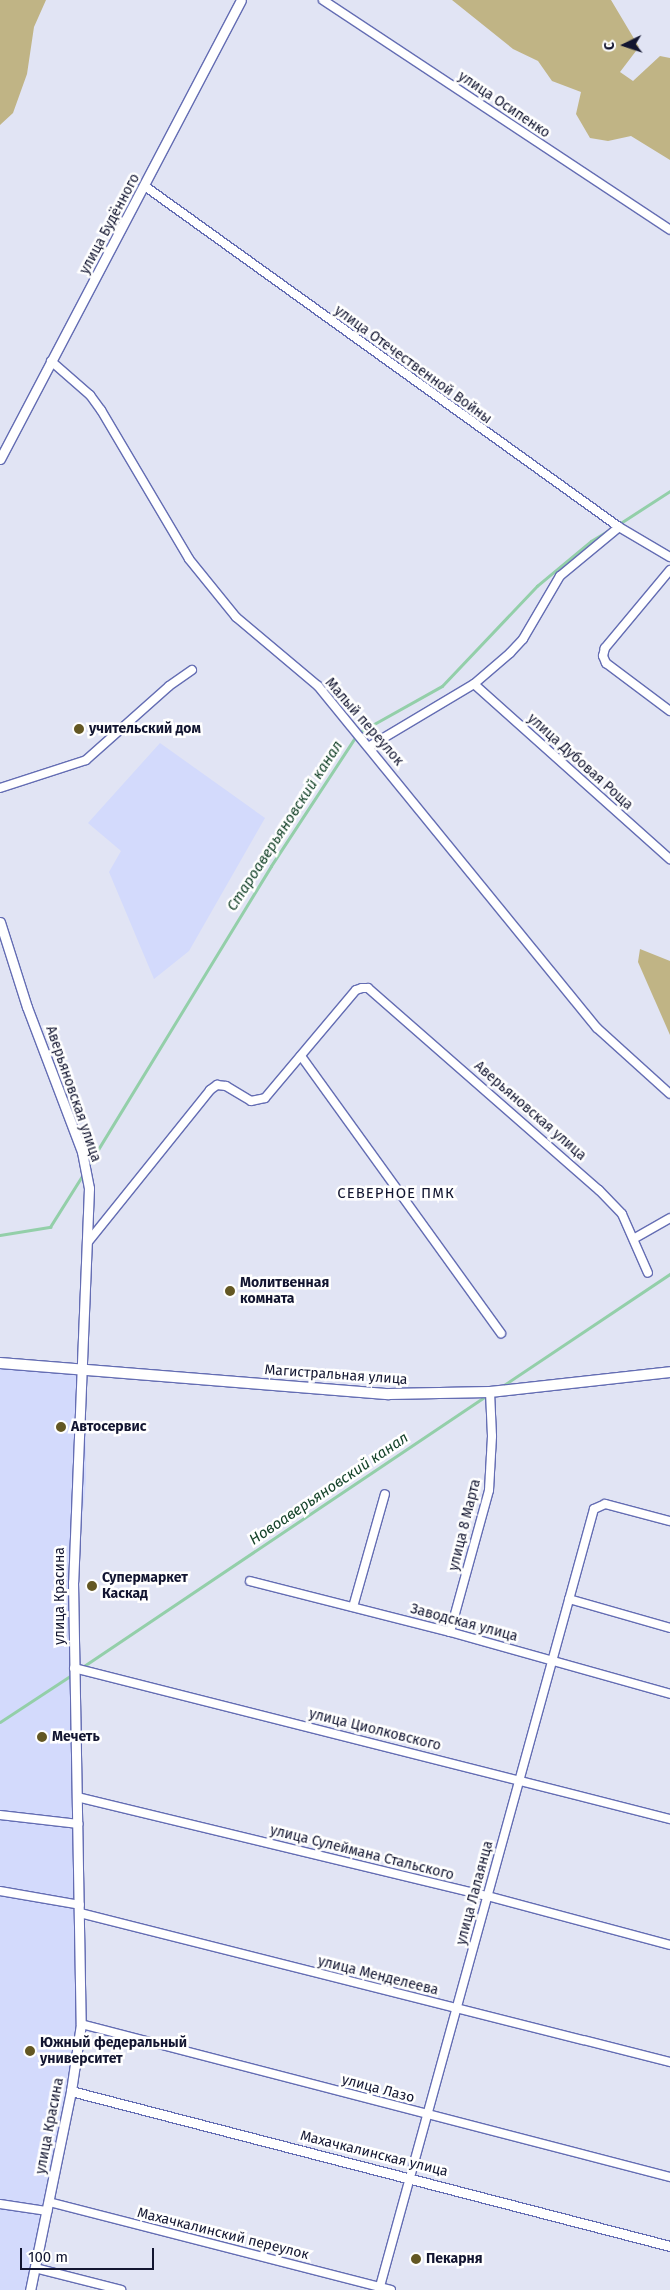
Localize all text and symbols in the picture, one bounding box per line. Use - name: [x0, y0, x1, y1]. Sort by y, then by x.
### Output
- north arrow: [600, 20, 650, 70]
- text: С: [601, 41, 618, 51]
- street label: улица Осипенко: [455, 68, 553, 142]
- street label: улица Будённого: [76, 171, 144, 277]
- street label: улица Отечественной Войны: [331, 302, 495, 428]
- street label: Малый переулок: [321, 675, 407, 769]
- street label: улица Дубовая Роща: [524, 710, 636, 814]
- place label: учительский дом: [89, 721, 201, 737]
- marker: учительский дом: [73, 723, 85, 735]
- water label: Староаверьяновский канал: [223, 738, 347, 914]
- street label: Аверьяновская улица: [42, 1024, 104, 1164]
- street label: Аверьяновская улица: [471, 1058, 589, 1164]
- district label: СЕВЕРНОЕ ПМК: [336, 1185, 456, 1203]
- place label: Молитвенная комната: [240, 1275, 329, 1308]
- marker: Молитвенная комната: [224, 1285, 236, 1297]
- street label: Магистральная улица: [264, 1362, 408, 1388]
- place label: Автосервис: [71, 1419, 147, 1435]
- marker: Автосервис: [55, 1421, 67, 1433]
- water label: Новоаверьяновский канал: [246, 1429, 412, 1549]
- street label: улица 8 Марта: [445, 1477, 485, 1573]
- street label: улица Красина: [52, 1547, 68, 1645]
- place label: Супермаркет Каскад: [102, 1570, 188, 1602]
- marker: Супермаркет Каскад: [86, 1580, 98, 1592]
- street label: Заводская улица: [409, 1601, 519, 1645]
- street label: улица Циолковского: [307, 1705, 443, 1755]
- place label: Мечеть: [52, 1729, 100, 1745]
- marker: Мечеть: [36, 1731, 48, 1743]
- street label: улица Сулеймана Стальского: [268, 1822, 456, 1884]
- street label: улица Лалаянца: [453, 1839, 497, 1947]
- street label: улица Менделеева: [316, 1953, 440, 1999]
- place label: Южный федеральный университет: [40, 2035, 187, 2068]
- marker: Южный федеральный университет: [24, 2045, 36, 2057]
- street label: улица Лазо: [340, 2071, 416, 2107]
- street label: улица Красина: [32, 2076, 68, 2176]
- street label: Махачкалинская улица: [298, 2128, 450, 2180]
- street label: Махачкалинский переулок: [135, 2205, 311, 2263]
- scale bar: [22, 2238, 156, 2270]
- text: 100 m: [28, 2248, 68, 2266]
- place label: Пекарня: [426, 2251, 483, 2267]
- marker: Пекарня: [410, 2253, 422, 2265]

